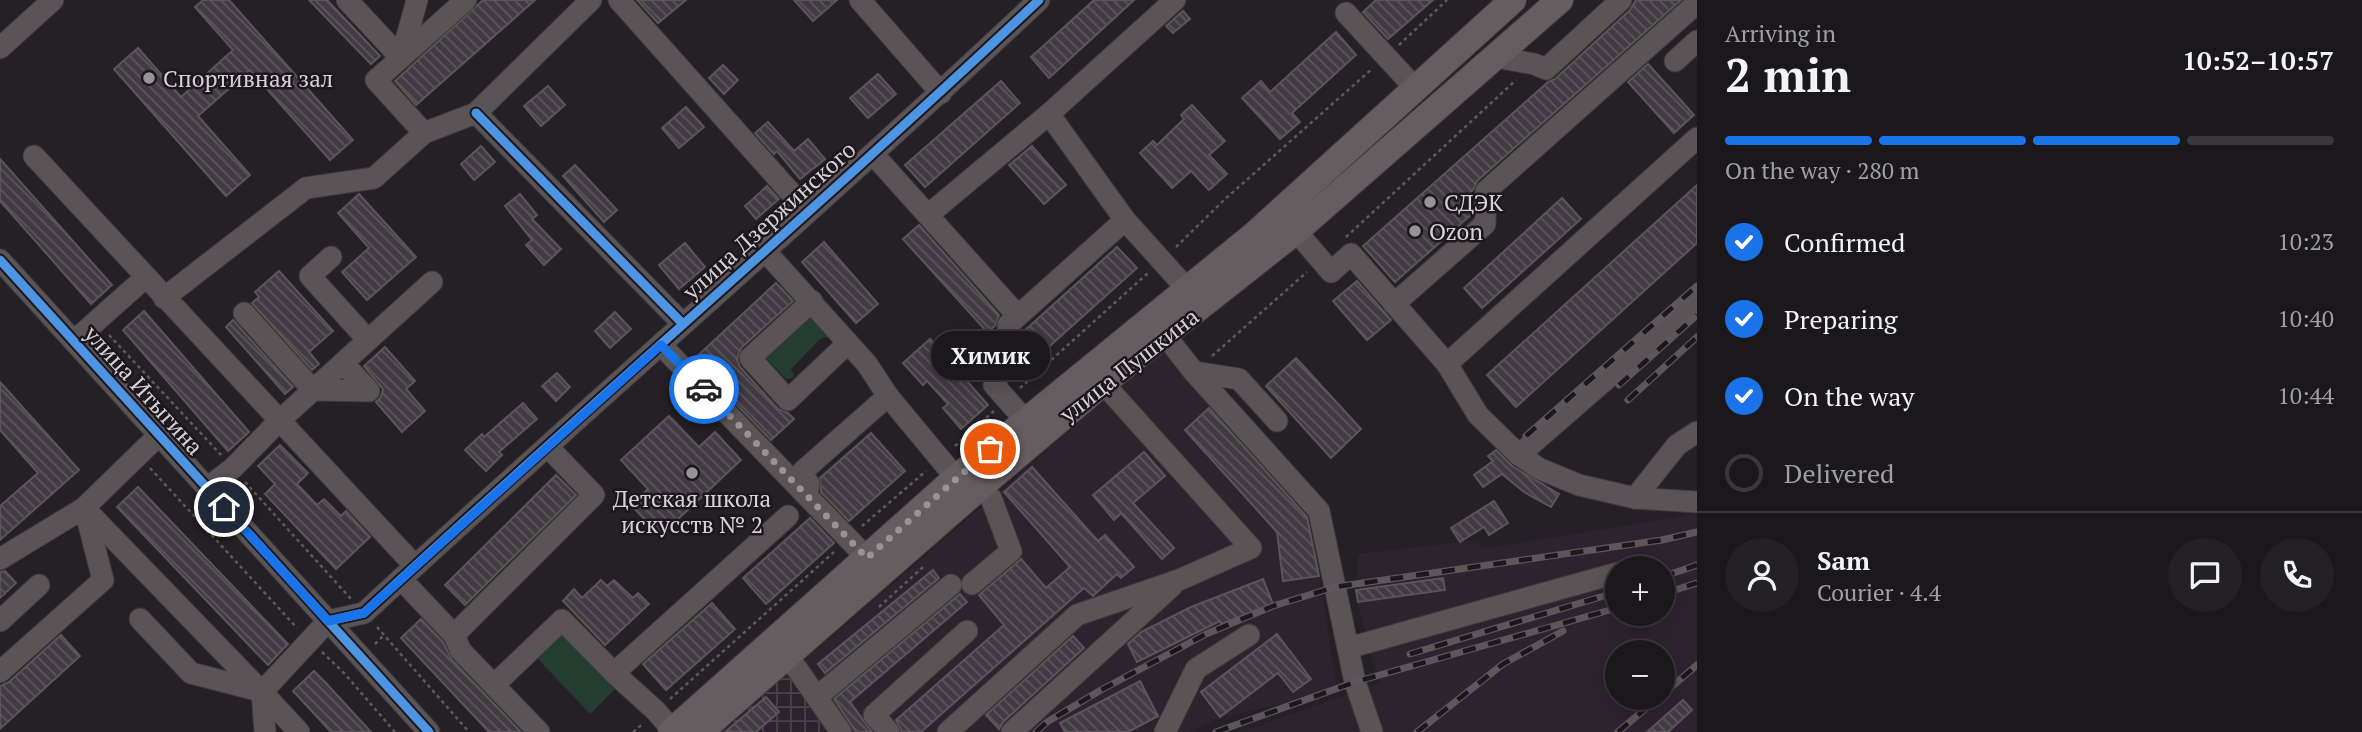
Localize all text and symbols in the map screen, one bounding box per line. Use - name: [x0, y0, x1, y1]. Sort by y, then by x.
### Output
- text: Arriving in: [1725, 18, 1836, 49]
- text: 10:52–10:57: [2182, 43, 2334, 77]
- text: 2 min: [1725, 44, 1851, 105]
- place label: Спортивная зал: [163, 63, 333, 94]
- marker: Спортивная зал: [141, 70, 157, 86]
- street label: улица Дзержинского: [675, 134, 862, 307]
- text: On the way · 280 m: [1725, 155, 1919, 186]
- place label: СДЭК: [1444, 187, 1503, 218]
- marker: СДЭК: [1422, 194, 1438, 210]
- place label: Ozon: [1429, 216, 1483, 247]
- marker: Ozon: [1407, 223, 1423, 239]
- icon: check: [1725, 223, 1763, 261]
- text: Confirmed: [1784, 225, 1905, 259]
- text: 10:23: [2277, 226, 2334, 257]
- icon: check: [1725, 300, 1763, 338]
- street label: улица Пушкина: [1052, 301, 1205, 430]
- text: Preparing: [1784, 302, 1897, 336]
- text: 10:40: [2277, 303, 2334, 334]
- street label: улица Итыгина: [77, 318, 211, 462]
- callout: Химик: [930, 330, 1050, 379]
- text: Химик: [951, 340, 1030, 371]
- courier: [669, 354, 739, 424]
- icon: car: [685, 370, 723, 408]
- icon: check: [1725, 377, 1763, 415]
- text: On the way: [1784, 379, 1915, 413]
- text: 10:44: [2277, 380, 2334, 411]
- pin: [960, 419, 1020, 479]
- icon: bag: [971, 430, 1009, 468]
- text: Delivered: [1784, 456, 1894, 490]
- marker: Детская школа искусств № 2: [684, 465, 700, 481]
- pin: [194, 477, 254, 537]
- place label: Детская школа искусств № 2: [613, 483, 772, 540]
- icon: home: [205, 488, 243, 526]
- button: person: [1725, 538, 1799, 612]
- button: chat: [2168, 538, 2242, 612]
- button: phone: [2260, 538, 2334, 612]
- text: Sam: [1817, 543, 1870, 577]
- map controls: [1605, 556, 1675, 710]
- button: +: [1605, 556, 1675, 626]
- text: Courier · 4.4: [1817, 577, 1941, 608]
- button: −: [1605, 640, 1675, 710]

